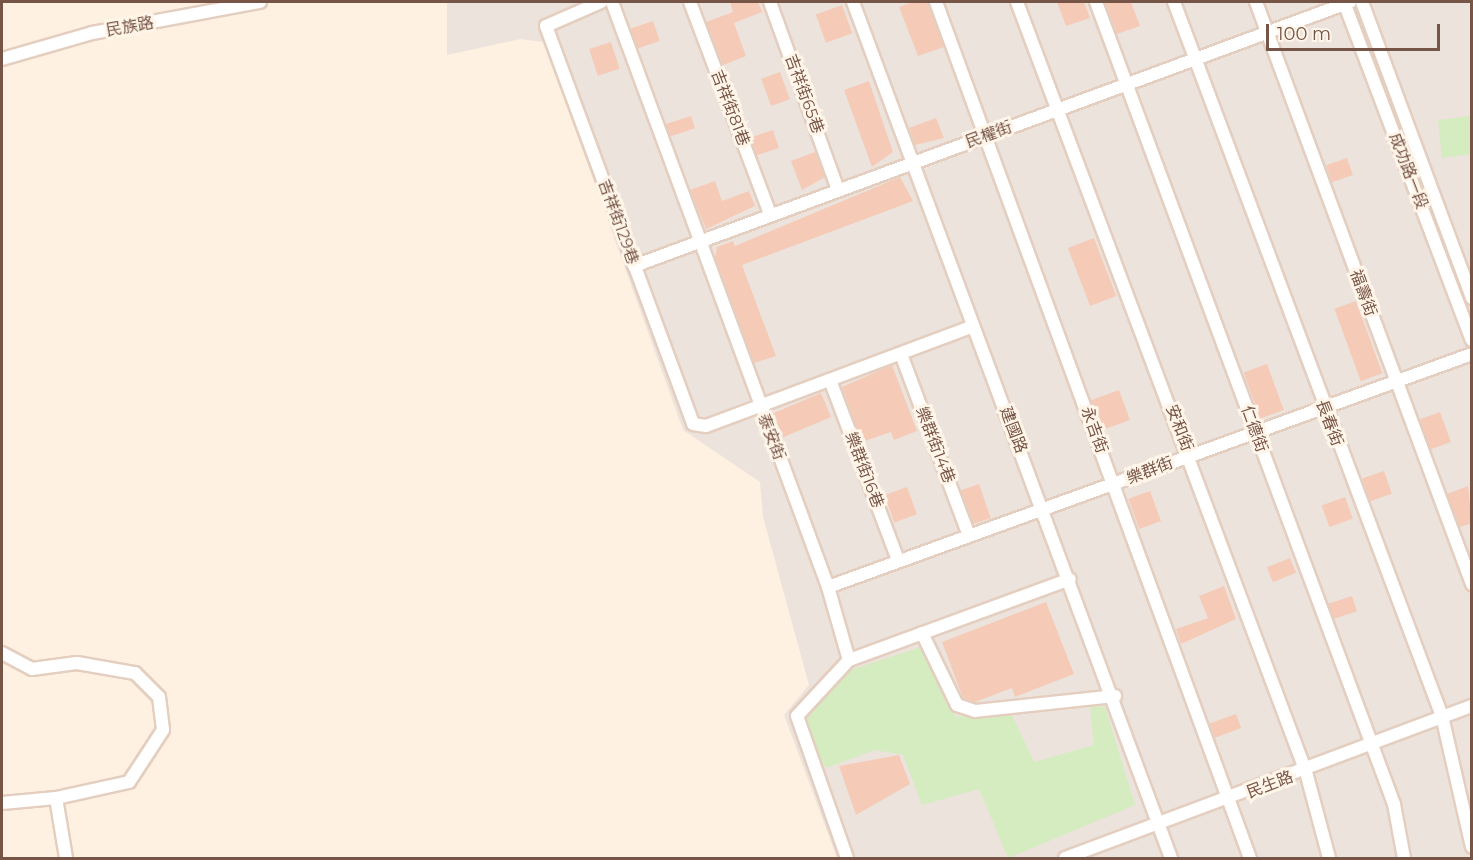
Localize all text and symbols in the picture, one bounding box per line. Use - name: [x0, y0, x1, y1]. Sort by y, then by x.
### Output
- scale bar: [1269, 12, 1443, 50]
- street label: 民族路: [105, 13, 155, 41]
- text: 100 m: [1277, 23, 1331, 45]
- street label: 吉祥街65巷: [781, 52, 827, 136]
- street label: 吉祥街81巷: [707, 67, 753, 149]
- street label: 民權街: [963, 118, 1015, 152]
- street label: 成功路一段: [1385, 130, 1431, 212]
- street label: 吉祥街129巷: [594, 177, 642, 267]
- street label: 福壽街: [1346, 267, 1380, 319]
- street label: 長春街: [1311, 397, 1347, 449]
- street label: 安和街: [1161, 402, 1197, 454]
- street label: 仁德街: [1237, 403, 1271, 455]
- street label: 樂群街14巷: [912, 404, 958, 486]
- street label: 建國路: [995, 404, 1031, 456]
- street label: 永吉街: [1077, 404, 1111, 456]
- street label: 泰安街: [753, 411, 789, 463]
- street label: 樂群街16巷: [841, 429, 887, 511]
- street label: 樂群街: [1124, 453, 1176, 489]
- street label: 民生路: [1244, 767, 1296, 803]

